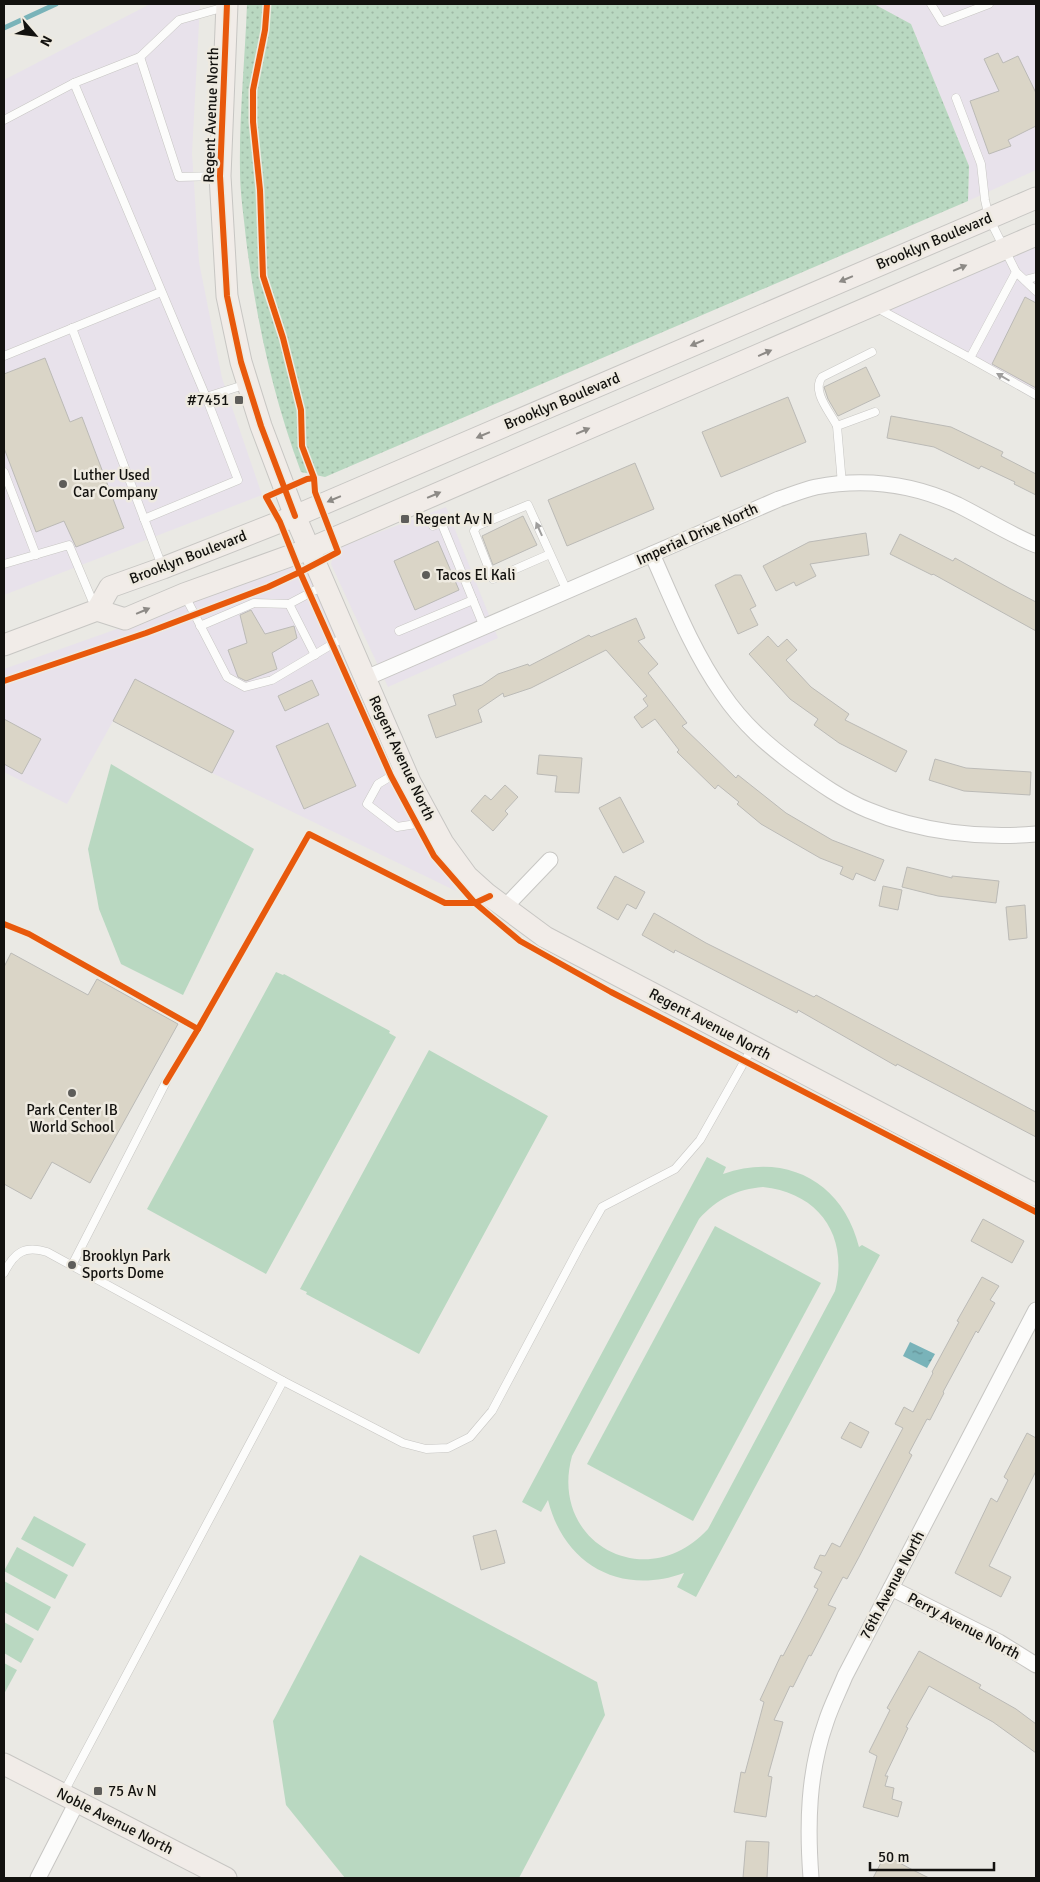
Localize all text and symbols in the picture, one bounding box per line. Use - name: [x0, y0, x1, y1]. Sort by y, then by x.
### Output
- north arrow: [10, 10, 60, 60]
- text: N: [36, 33, 56, 49]
- street label: Regent Avenue North: [200, 47, 222, 183]
- street label: Brooklyn Boulevard: [873, 208, 995, 274]
- one-way arrow: [953, 264, 968, 272]
- one-way arrow: [839, 275, 853, 283]
- one-way arrow: [690, 339, 704, 347]
- one-way arrow: [758, 348, 772, 356]
- street label: Brooklyn Boulevard: [501, 368, 623, 434]
- one-way arrow: [996, 372, 1009, 381]
- place label: #7451: [187, 391, 229, 409]
- marker: #7451: [233, 394, 245, 406]
- one-way arrow: [576, 427, 591, 434]
- one-way arrow: [476, 431, 491, 439]
- place label: Luther Used Car Company: [73, 466, 158, 501]
- marker: Luther Used Car Company: [57, 478, 69, 490]
- one-way arrow: [427, 491, 442, 499]
- one-way arrow: [327, 496, 341, 504]
- street label: Imperial Drive North: [633, 499, 761, 569]
- place label: Regent Av N: [415, 510, 493, 528]
- marker: Regent Av N: [399, 513, 411, 525]
- one-way arrow: [534, 522, 542, 536]
- street label: Brooklyn Boulevard: [127, 526, 249, 588]
- place label: Tacos El Kali: [436, 566, 516, 584]
- marker: Tacos El Kali: [420, 569, 432, 581]
- one-way arrow: [136, 607, 150, 615]
- street label: Regent Avenue North: [365, 693, 439, 823]
- street label: Regent Avenue North: [646, 984, 774, 1064]
- marker: Park Center IB World School: [66, 1087, 78, 1099]
- place label: Park Center IB World School: [26, 1101, 118, 1136]
- place label: Brooklyn Park Sports Dome: [82, 1247, 171, 1282]
- marker: Brooklyn Park Sports Dome: [66, 1259, 78, 1271]
- street label: 76th Avenue North: [856, 1528, 928, 1642]
- street label: Perry Avenue North: [905, 1589, 1023, 1663]
- place label: 75 Av N: [108, 1782, 157, 1800]
- street label: Noble Avenue North: [54, 1784, 176, 1858]
- marker: 75 Av N: [92, 1785, 104, 1797]
- scale bar: [870, 1840, 994, 1872]
- text: 50 m: [878, 1848, 909, 1866]

